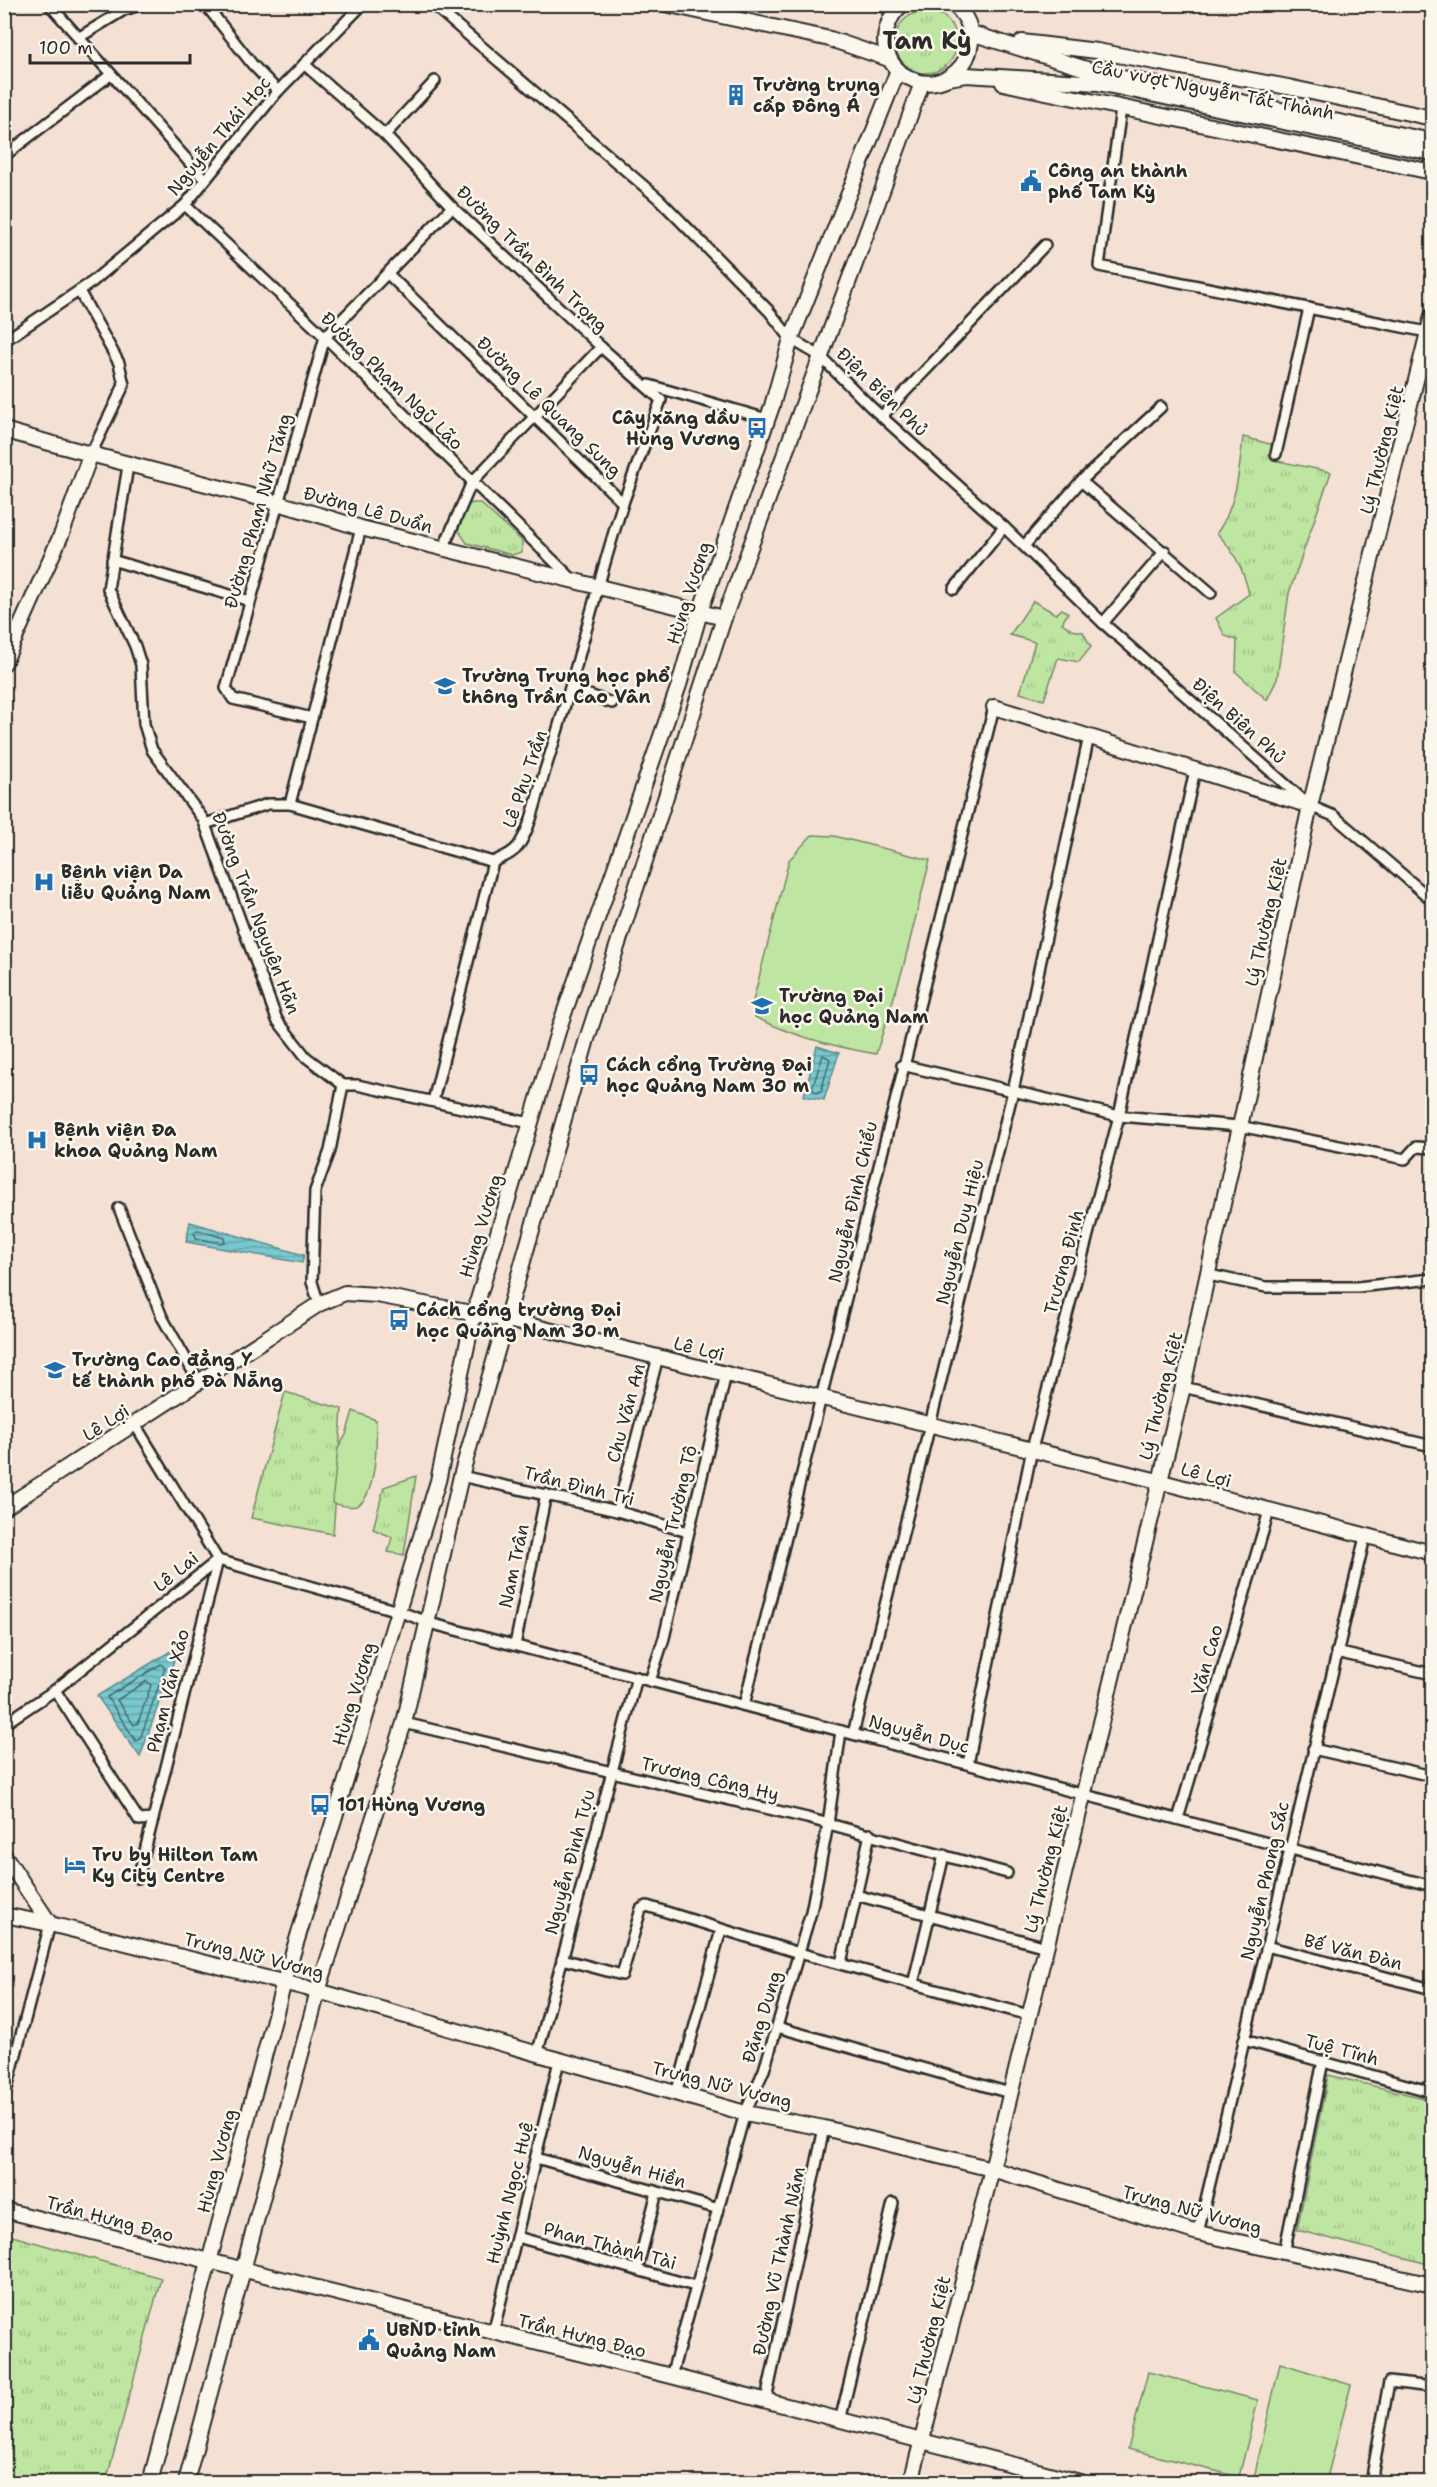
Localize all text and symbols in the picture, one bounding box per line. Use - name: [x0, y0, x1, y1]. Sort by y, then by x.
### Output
- district label: Tam Kỳ: [882, 25, 972, 57]
- scale bar: [30, 27, 190, 65]
- text: 100 m: [39, 36, 93, 60]
- street label: Cầu vượt Nguyễn Tất Thành: [1090, 55, 1336, 125]
- street label: Nguyễn Thái Học: [162, 71, 276, 201]
- place label: Trường trung cấp Đông Á: [753, 73, 880, 118]
- building icon: Trường trung cấp Đông Á: [724, 83, 748, 107]
- place label: Công an thành phố Tam Kỳ: [1048, 159, 1188, 204]
- public building icon: Công an thành phố Tam Kỳ: [1019, 169, 1043, 193]
- street label: Đường Trần Bình Trọng: [451, 180, 613, 338]
- street label: Đường Phạm Ngũ Lão: [316, 307, 468, 455]
- street label: Đường Lê Quang Sung: [471, 331, 627, 483]
- street label: Điện Biên Phủ: [831, 342, 933, 442]
- street label: Lý Thường Kiệt: [1354, 383, 1410, 517]
- place label: Cây xăng dầu Hùng Vương: [612, 406, 740, 451]
- street label: Đường Phạm Nhữ Tăng: [219, 410, 297, 612]
- bus stop icon: Cây xăng dầu Hùng Vương: [745, 416, 769, 440]
- street label: Đường Lê Duẩn: [301, 481, 435, 539]
- street label: Hùng Vương: [661, 538, 717, 648]
- place label: Trường Trung học phổ thông Trần Cao Vân: [462, 664, 670, 709]
- street label: Điện Biên Phủ: [1187, 672, 1291, 770]
- school or university icon: Trường Trung học phổ thông Trần Cao Vân: [433, 674, 457, 698]
- street label: Lê Phụ Trần: [497, 727, 553, 831]
- street label: Đường Trần Nguyên Hãn: [206, 808, 306, 1018]
- street label: Lý Thường Kiệt: [1240, 855, 1293, 989]
- place label: Bệnh viện Da liễu Quảng Nam: [61, 860, 211, 905]
- hospital icon: Bệnh viện Da liễu Quảng Nam: [32, 870, 56, 894]
- place label: Trường Đại học Quảng Nam: [779, 984, 929, 1029]
- school or university icon: Trường Đại học Quảng Nam: [750, 994, 774, 1018]
- place label: Cách cổng Trường Đại học Quảng Nam 30 m: [606, 1053, 812, 1098]
- bus stop icon: Cách cổng Trường Đại học Quảng Nam 30 m: [577, 1063, 601, 1087]
- place label: Bệnh viện Đa khoa Quảng Nam: [54, 1118, 218, 1163]
- street label: Nguyễn Đình Chiểu: [823, 1119, 883, 1285]
- hospital icon: Bệnh viện Đa khoa Quảng Nam: [25, 1128, 49, 1152]
- street label: Nguyễn Duy Hiệu: [930, 1157, 990, 1307]
- street label: Hùng Vương: [454, 1171, 508, 1281]
- street label: Trương Định: [1039, 1207, 1089, 1317]
- place label: Cách cổng trường Đại học Quảng Nam 30 m: [416, 1298, 621, 1343]
- bus stop icon: Cách cổng trường Đại học Quảng Nam 30 m: [387, 1308, 411, 1332]
- street label: Lý Thường Kiệt: [1133, 1329, 1189, 1463]
- street label: Lê Lợi: [671, 1331, 727, 1367]
- place label: Trường Cao đẳng Y tế thành phố Đà Nẵng: [72, 1348, 283, 1393]
- school or university icon: Trường Cao đẳng Y tế thành phố Đà Nẵng: [43, 1358, 67, 1382]
- street label: Chu Văn An: [601, 1361, 651, 1465]
- street label: Lê Lợi: [78, 1399, 134, 1447]
- street label: Nguyễn Trường Tộ: [643, 1443, 703, 1605]
- street label: Lê Lợi: [1178, 1457, 1234, 1493]
- street label: Trần Đình Tri: [521, 1461, 637, 1511]
- street label: Nam Trân: [493, 1522, 535, 1610]
- street label: Lê Lai: [148, 1546, 204, 1598]
- street label: Văn Cao: [1185, 1622, 1229, 1698]
- street label: Phạm Văn Xảo: [141, 1627, 195, 1755]
- street label: Hùng Vương: [327, 1639, 381, 1749]
- street label: Nguyễn Dục: [866, 1709, 972, 1759]
- street label: Trương Công Hy: [639, 1751, 781, 1807]
- street label: Nguyễn Đình Tựu: [539, 1787, 601, 1937]
- bus stop icon: 101 Hùng Vương: [308, 1793, 332, 1817]
- place label: 101 Hùng Vương: [337, 1793, 485, 1817]
- street label: Nguyễn Phong Sắc: [1235, 1799, 1295, 1963]
- street label: Lý Thường Kiệt: [1018, 1802, 1074, 1936]
- place label: Tru by Hilton Tam Ky City Centre: [92, 1843, 259, 1888]
- hotel icon: Tru by Hilton Tam Ky City Centre: [63, 1853, 87, 1877]
- street label: Trưng Nữ Vương: [181, 1927, 327, 1985]
- street label: Bế Văn Đàn: [1301, 1928, 1405, 1976]
- street label: Đặng Dung: [737, 1968, 787, 2066]
- street label: Tuệ Tĩnh: [1303, 2029, 1381, 2071]
- street label: Trưng Nữ Vương: [649, 2056, 795, 2114]
- street label: Hùng Vương: [192, 2106, 242, 2216]
- street label: Huỳnh Ngọc Huệ: [481, 2119, 539, 2267]
- street label: Nguyễn Hiền: [575, 2140, 689, 2194]
- street label: Đường Vũ Thành Năm: [747, 2164, 811, 2358]
- street label: Trưng Nữ Vương: [1119, 2180, 1265, 2240]
- street label: Trần Hưng Đạo: [43, 2190, 177, 2248]
- street label: Phan Thành Tài: [541, 2217, 679, 2275]
- street label: Lý Thường Kiệt: [901, 2273, 957, 2407]
- street label: Trần Hưng Đạo: [515, 2308, 649, 2364]
- place label: UBND tỉnh Quảng Nam: [386, 2318, 497, 2363]
- public building icon: UBND tỉnh Quảng Nam: [357, 2328, 381, 2352]

